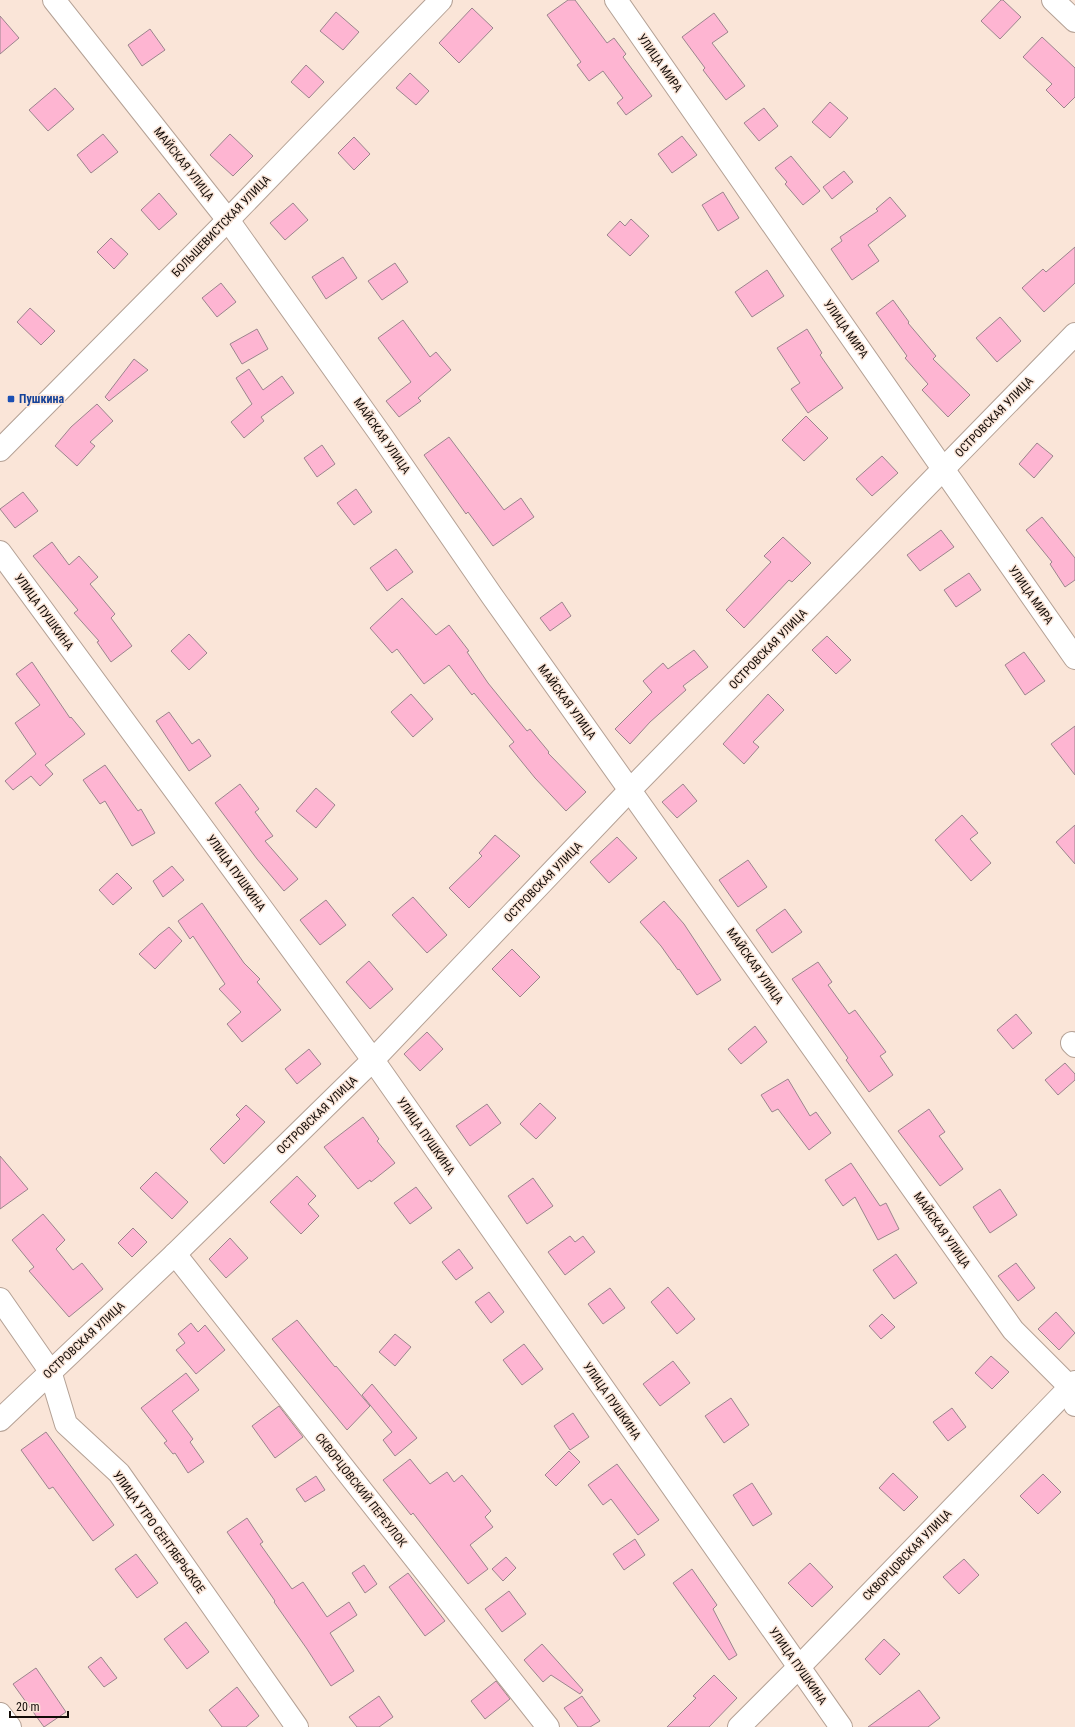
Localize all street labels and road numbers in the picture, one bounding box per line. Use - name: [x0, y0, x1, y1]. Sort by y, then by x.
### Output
- street label: УЛИЦА МИРА: [635, 31, 685, 95]
- street label: МАЙСКАЯ УЛИЦА: [151, 124, 218, 204]
- street label: БОЛЬШЕВИСТСКАЯ УЛИЦА: [169, 172, 273, 280]
- street label: УЛИЦА МИРА: [821, 297, 871, 361]
- street label: ОСТРОВСКАЯ УЛИЦА: [952, 374, 1036, 460]
- street label: МАЙСКАЯ УЛИЦА: [351, 395, 414, 477]
- street label: УЛИЦА МИРА: [1006, 563, 1056, 627]
- street label: УЛИЦА ПУШКИНА: [12, 571, 76, 653]
- street label: ОСТРОВСКАЯ УЛИЦА: [726, 606, 810, 692]
- street label: МАЙСКАЯ УЛИЦА: [535, 661, 600, 742]
- street label: УЛИЦА ПУШКИНА: [204, 832, 268, 914]
- street label: ОСТРОВСКАЯ УЛИЦА: [501, 839, 585, 925]
- street label: МАЙСКАЯ УЛИЦА: [724, 925, 787, 1007]
- street label: ОСТРОВСКАЯ УЛИЦА: [274, 1073, 360, 1157]
- street label: УЛИЦА ПУШКИНА: [394, 1095, 458, 1177]
- street label: МАЙСКАЯ УЛИЦА: [911, 1189, 974, 1271]
- street label: ОСТРОВСКАЯ УЛИЦА: [40, 1299, 128, 1381]
- street label: УЛИЦА ПУШКИНА: [580, 1360, 644, 1442]
- street label: СКВОРЦОВСКИЙ ПЕРЕУЛОК: [312, 1430, 411, 1550]
- street label: УЛИЦА УТРО СЕНТЯБРЬСКОЕ: [110, 1468, 208, 1596]
- street label: СКВОРЦОВСКАЯ УЛИЦА: [860, 1507, 954, 1603]
- street label: УЛИЦА ПУШКИНА: [766, 1625, 830, 1707]

